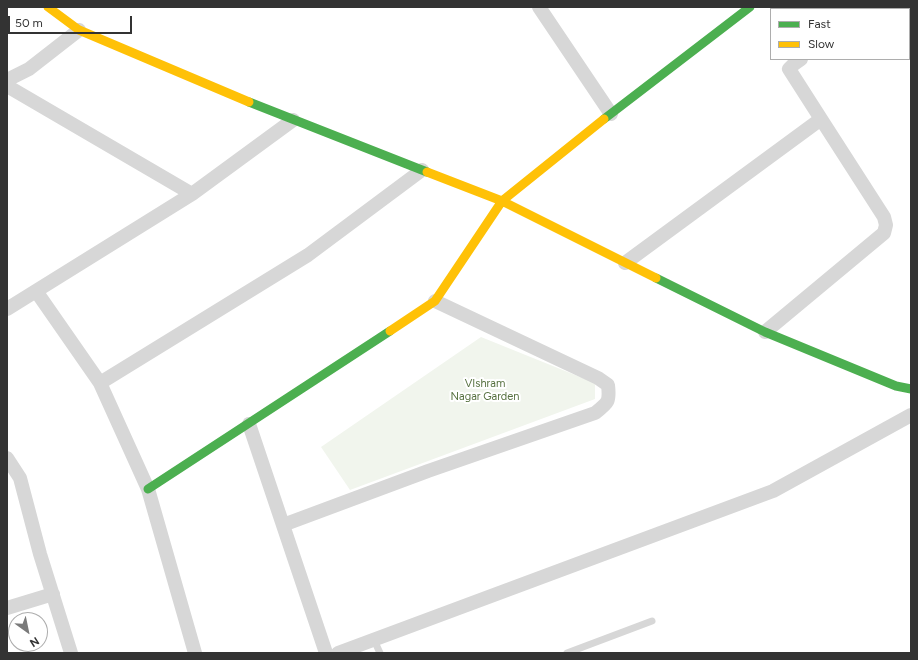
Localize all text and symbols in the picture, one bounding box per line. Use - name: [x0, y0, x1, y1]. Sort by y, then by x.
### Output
- scale bar: [10, 8, 134, 34]
- legend: [770, 8, 910, 60]
- text: 50 m: [15, 16, 43, 30]
- text: Fast: [808, 17, 831, 31]
- text: Slow: [808, 37, 834, 51]
- park label: VIshram Nagar Garden: [451, 377, 519, 403]
- north arrow: [8, 612, 48, 652]
- text: N: [27, 634, 41, 649]

